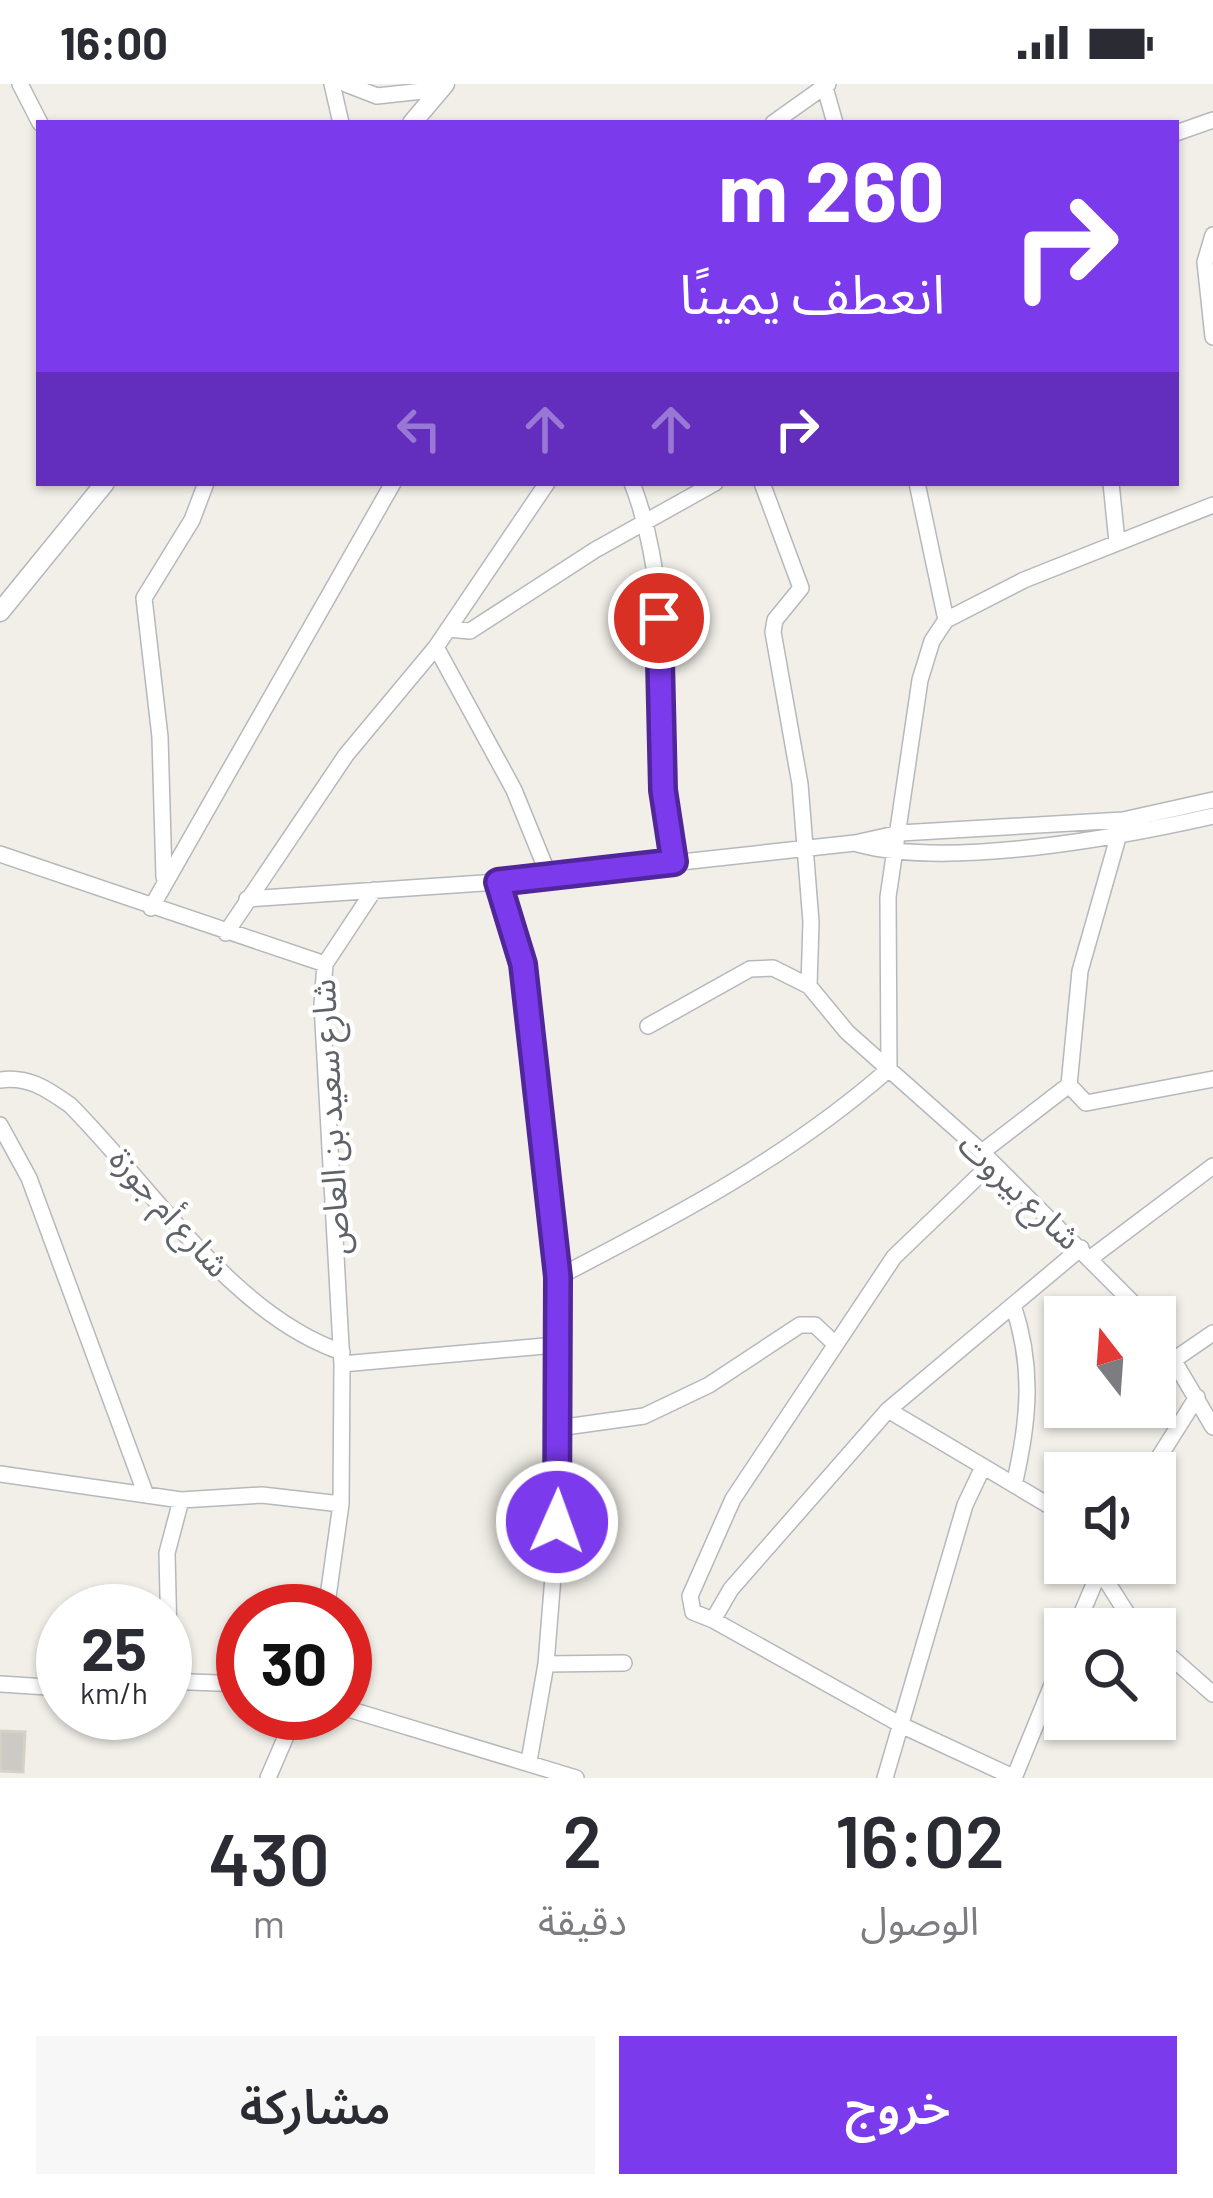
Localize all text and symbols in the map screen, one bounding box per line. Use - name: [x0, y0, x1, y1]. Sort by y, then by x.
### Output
- text: 16:00: [60, 15, 168, 69]
- text: 260 m: [718, 138, 945, 239]
- icon: right: [987, 168, 1143, 324]
- text: انعطف يمينًا: [679, 260, 945, 325]
- icon: left: [386, 396, 452, 462]
- icon: ahead: [512, 396, 578, 462]
- icon: ahead: [638, 396, 704, 462]
- icon: right: [764, 396, 830, 462]
- pin: [608, 567, 710, 669]
- icon: arrive: [626, 585, 692, 651]
- street label: شارع سعيد بن العاص: [302, 978, 362, 1256]
- street label: شارع بيروت: [947, 1124, 1090, 1261]
- street label: شارع أم جوزة: [98, 1138, 239, 1288]
- north arrow: [1044, 1296, 1176, 1428]
- map controls: [1044, 1296, 1176, 1740]
- button: sound: [1044, 1452, 1176, 1584]
- position arrow: [494, 1459, 620, 1585]
- speed limit sign: 30: [216, 1584, 372, 1740]
- button: search: [1044, 1608, 1176, 1740]
- text: 25: [81, 1611, 147, 1683]
- text: km/h: [80, 1674, 148, 1710]
- text: 2: [562, 1796, 602, 1882]
- text: 16:02: [835, 1796, 1005, 1882]
- text: 430: [208, 1814, 330, 1900]
- text: دقيقة: [538, 1896, 627, 1943]
- text: الوصول: [861, 1896, 979, 1943]
- text: m: [253, 1899, 285, 1946]
- button: مشاركة: [36, 2036, 595, 2174]
- button: خروج: [619, 2036, 1177, 2174]

